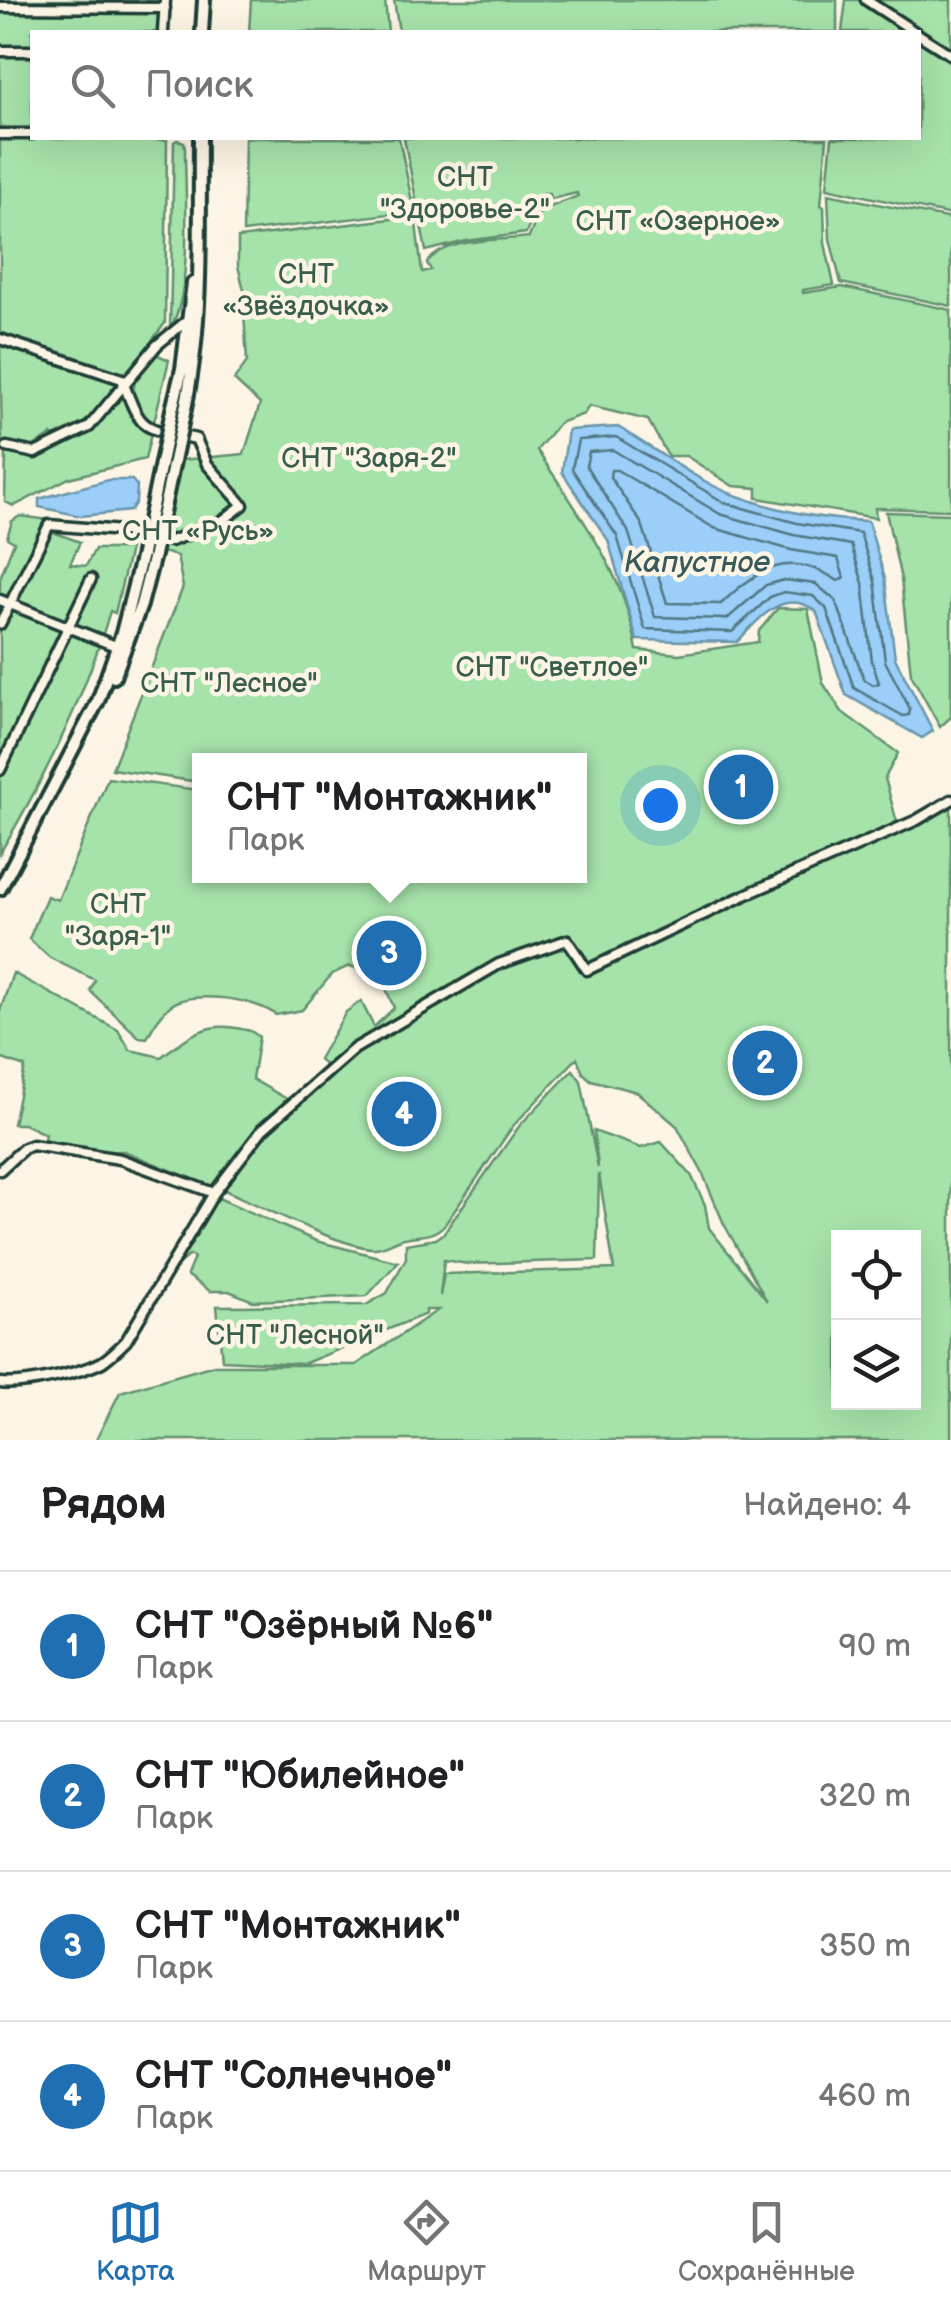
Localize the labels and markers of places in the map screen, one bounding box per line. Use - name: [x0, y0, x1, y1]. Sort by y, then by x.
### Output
- pin: 1: [708, 750, 774, 824]
- pin: 3: [356, 916, 422, 990]
- pin: 2: [732, 1026, 798, 1100]
- pin: 4: [372, 1076, 436, 1152]

